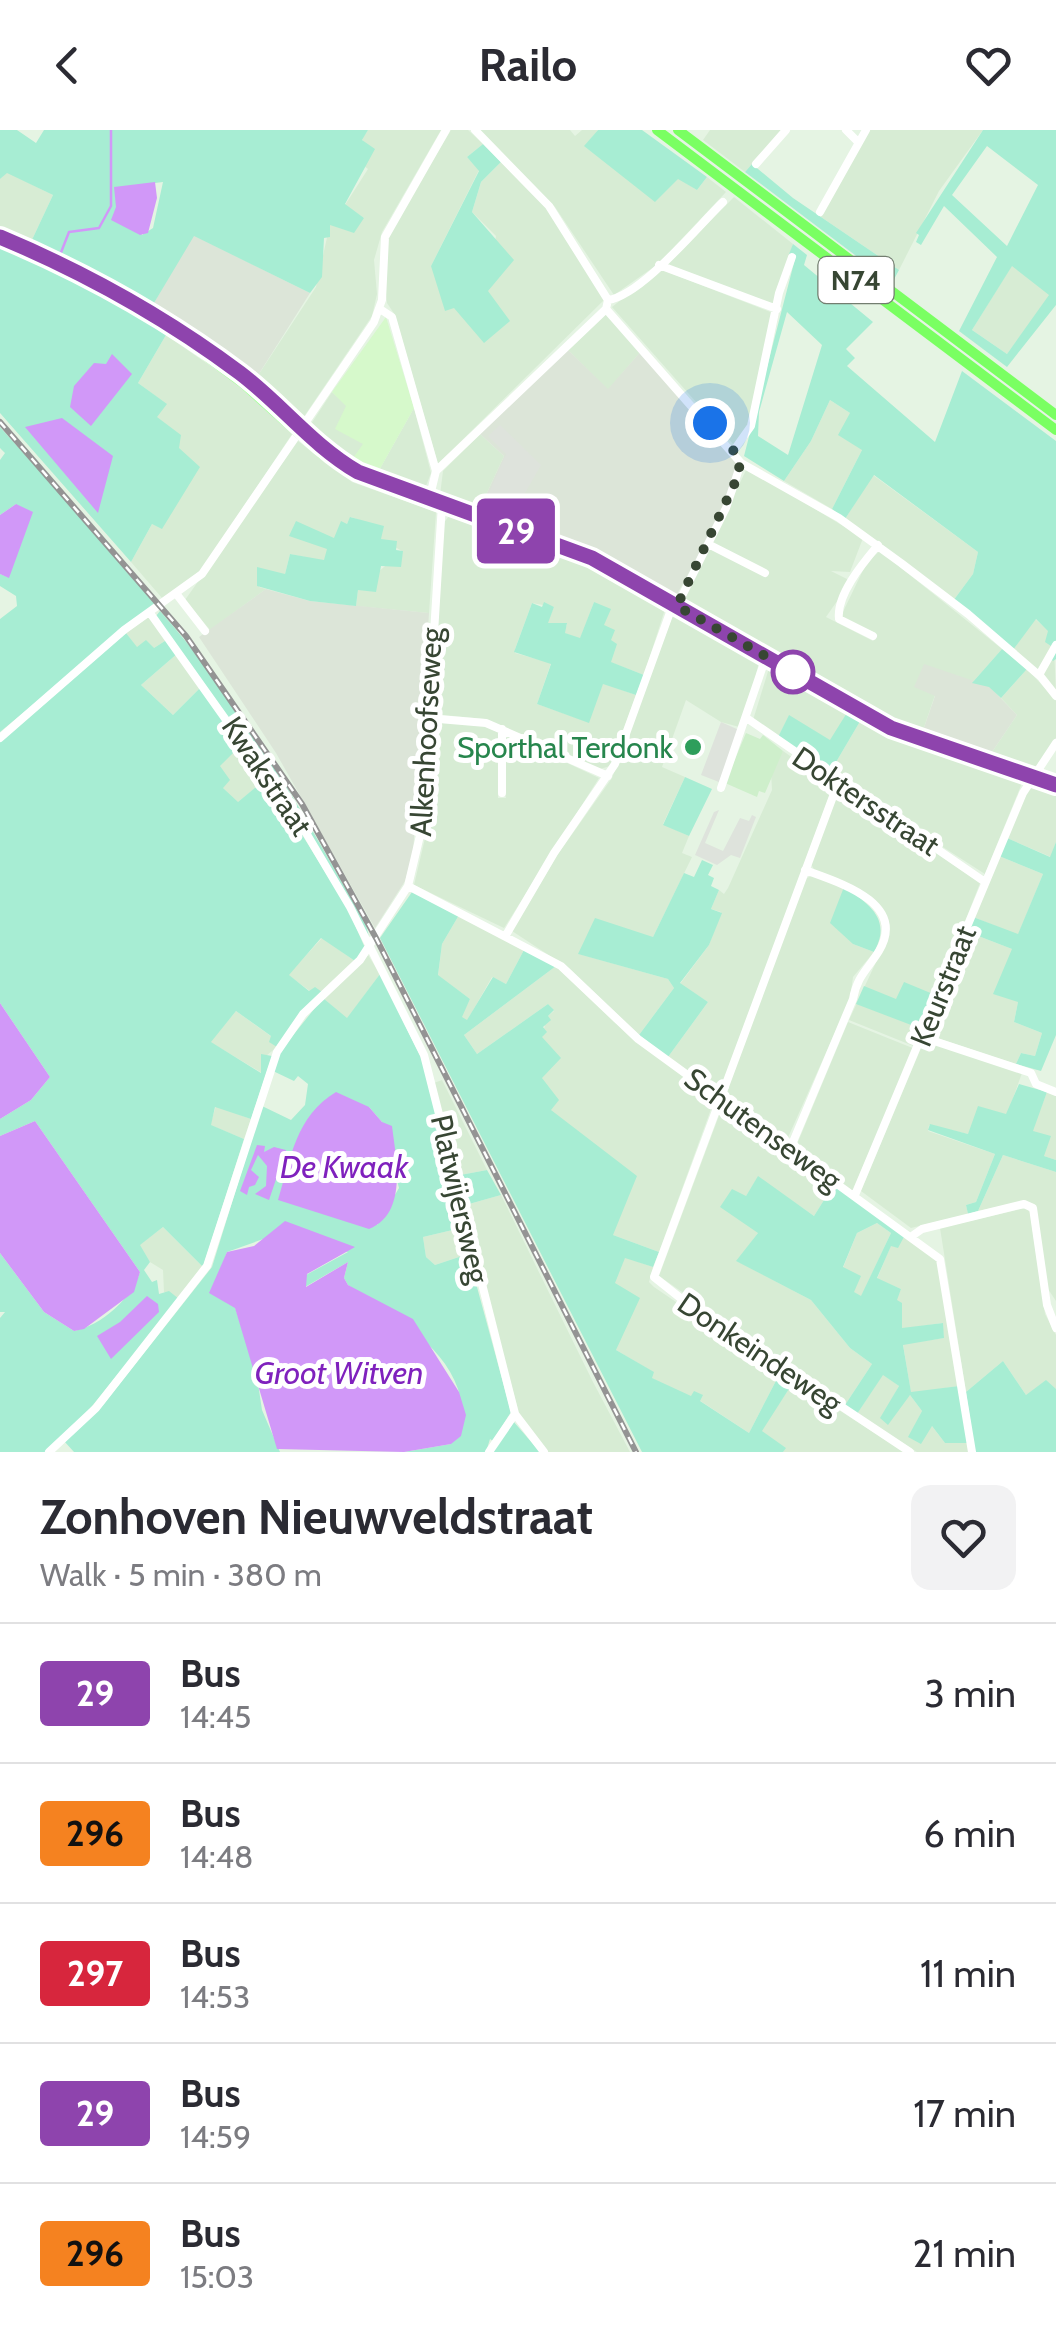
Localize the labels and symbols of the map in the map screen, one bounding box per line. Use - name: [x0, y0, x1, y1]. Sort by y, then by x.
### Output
- road number: N74: [818, 257, 894, 303]
- your location: [685, 398, 735, 448]
- line badge: 29: [471, 498, 561, 564]
- street label: Alkenhoofseweg: [402, 626, 450, 837]
- unlabelled marker: [772, 651, 814, 693]
- street label: Kwakstraat: [214, 709, 320, 843]
- place label: Sporthal Terdonk: [457, 729, 674, 766]
- marker: Sporthal Terdonk: [682, 736, 704, 758]
- street label: Doktersstraat: [786, 738, 946, 864]
- street label: Keurstraat: [902, 920, 984, 1052]
- street label: Schutenseweg: [677, 1060, 850, 1199]
- street label: Platwijersweg: [423, 1111, 498, 1288]
- water label: De Kwaak: [280, 1147, 409, 1186]
- street label: Donkeindeweg: [671, 1285, 850, 1422]
- water label: Groot Witven: [254, 1353, 424, 1392]

